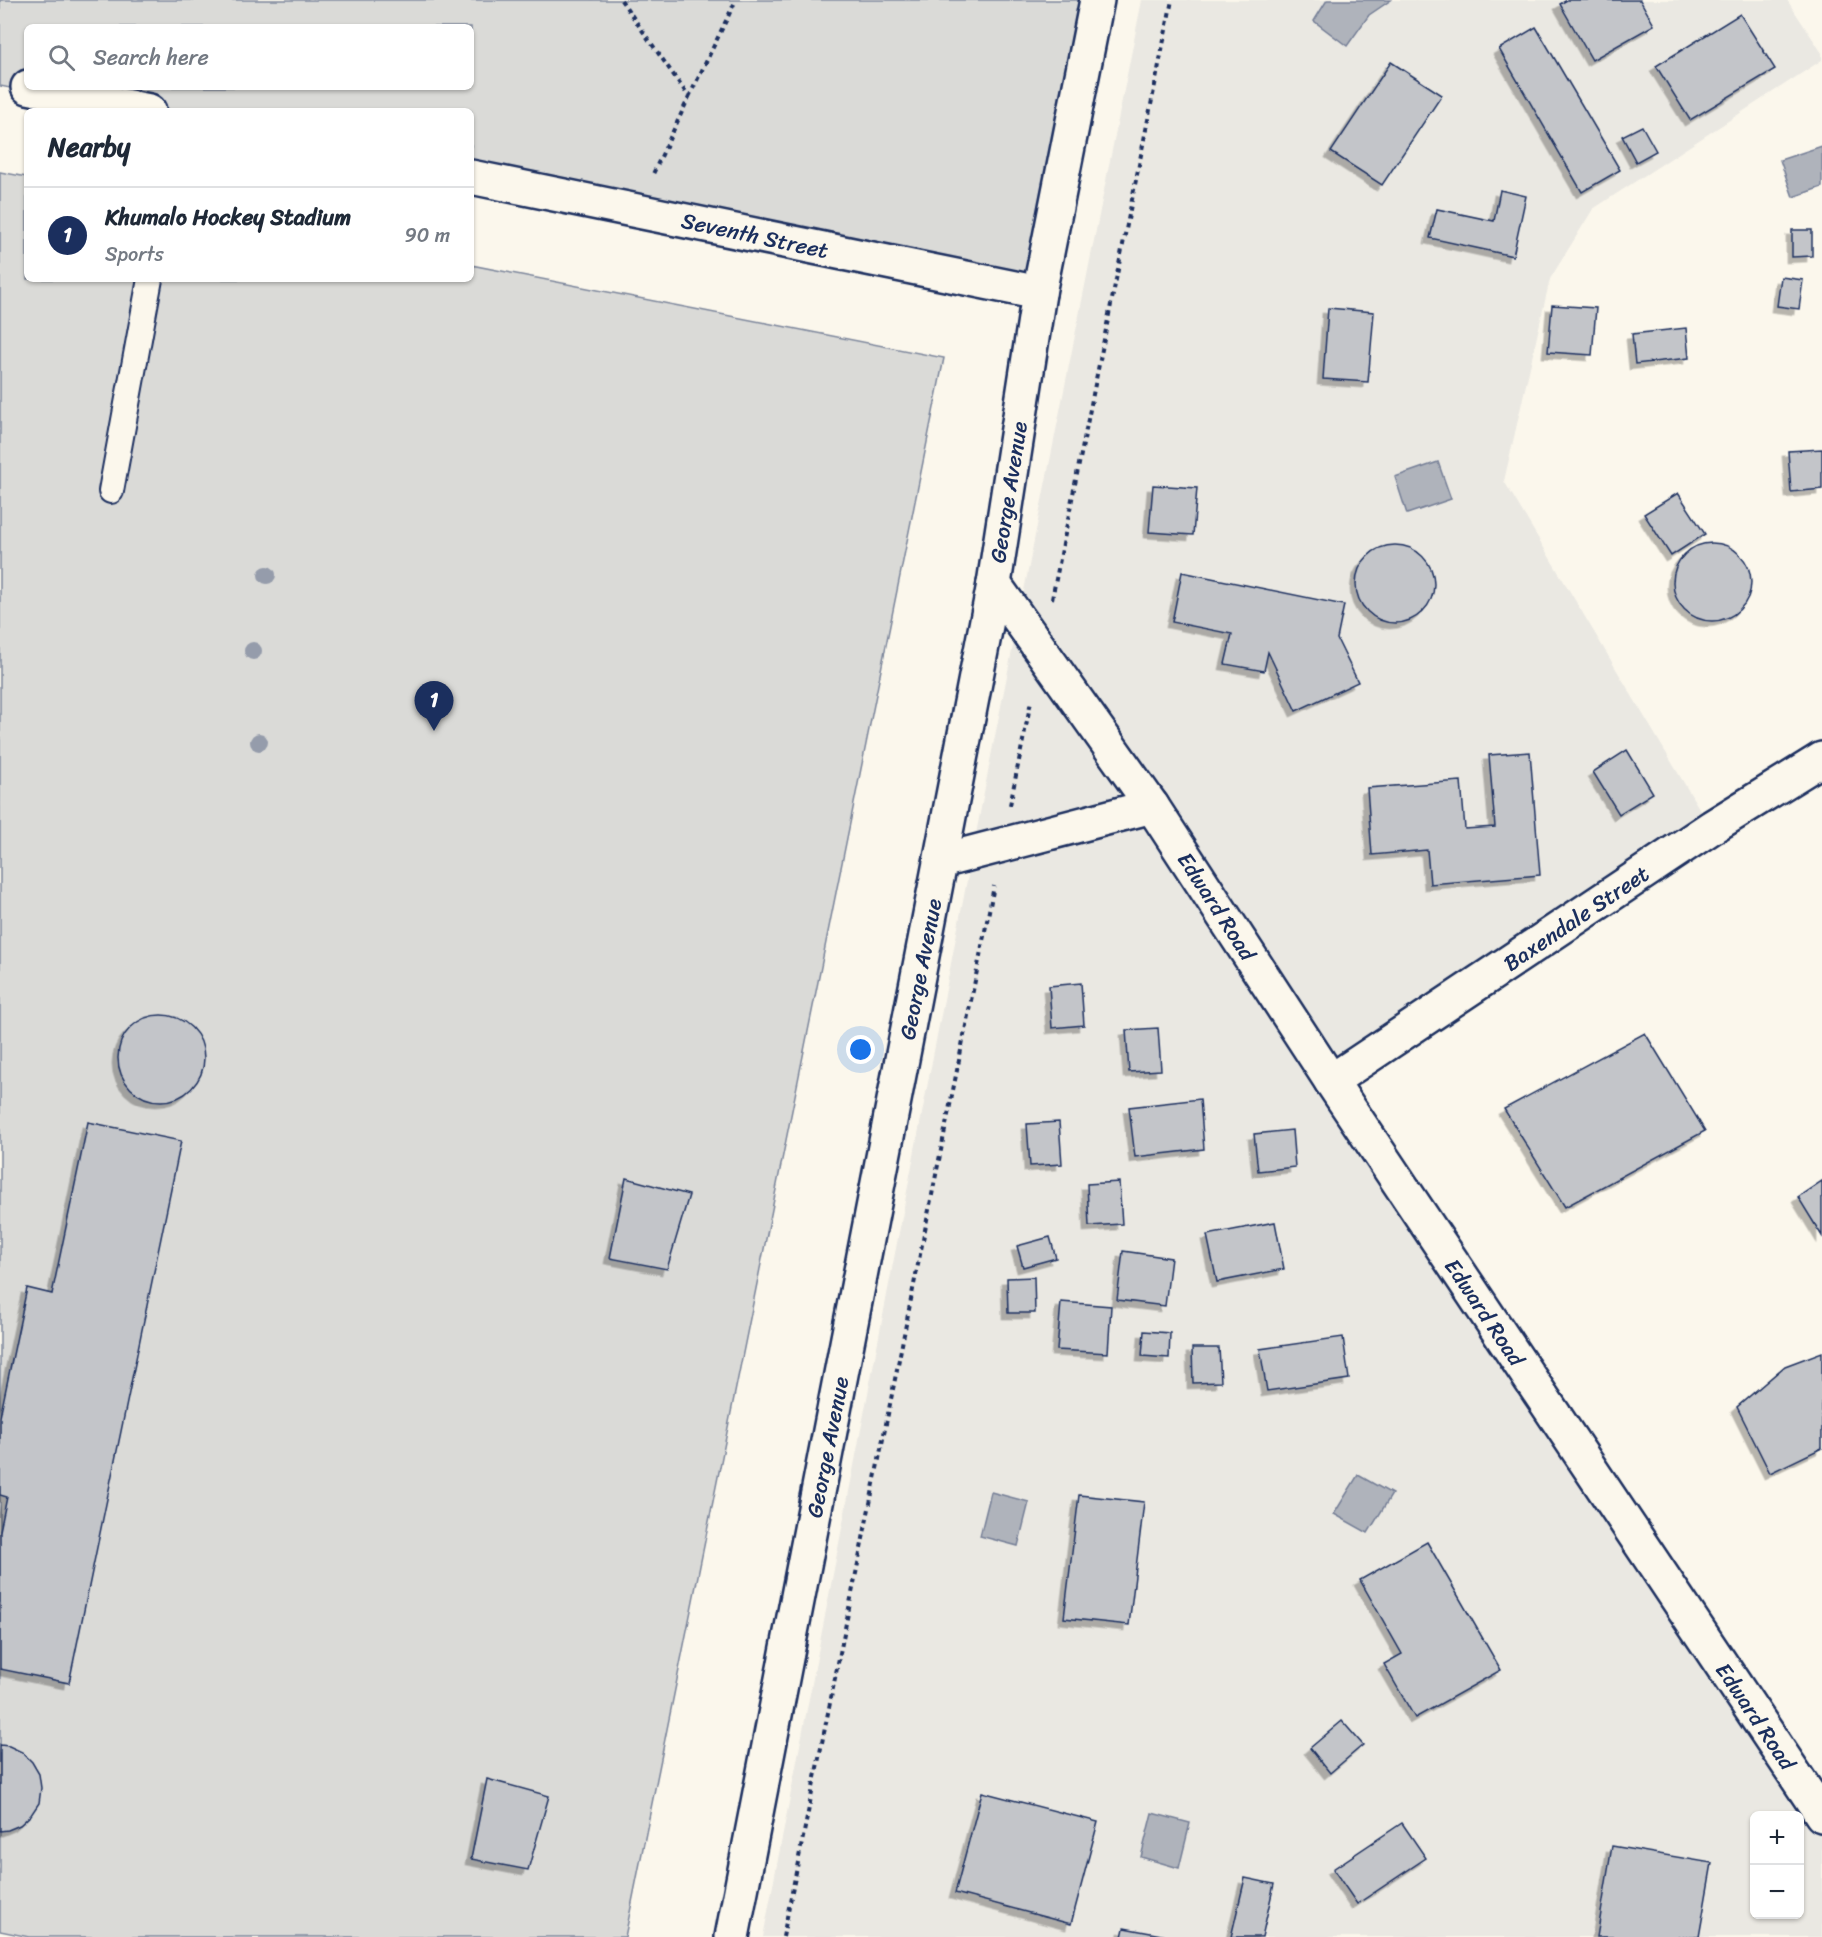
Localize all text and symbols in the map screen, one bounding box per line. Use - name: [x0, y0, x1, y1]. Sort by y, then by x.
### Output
- search box: [24, 24, 474, 90]
- text: Search here: [93, 38, 209, 77]
- icon: search: [45, 41, 78, 74]
- text: Nearby: [48, 124, 130, 170]
- text: Khumalo Hockey Stadium: [105, 198, 351, 237]
- street label: Seventh Street: [678, 201, 832, 270]
- text: 1: [63, 218, 72, 253]
- text: 90 m: [405, 218, 450, 253]
- text: Sports: [105, 237, 164, 272]
- street label: George Avenue: [978, 418, 1039, 566]
- pin: 1: [414, 682, 454, 731]
- street label: Edward Road: [1167, 844, 1267, 970]
- street label: Baxendale Street: [1495, 855, 1658, 982]
- street label: George Avenue: [888, 895, 953, 1043]
- your location: [846, 1035, 875, 1064]
- street label: Edward Road: [1434, 1250, 1536, 1376]
- street label: George Avenue: [795, 1373, 860, 1521]
- street label: Edward Road: [1705, 1654, 1807, 1780]
- map controls: [1750, 1811, 1804, 1919]
- button: +: [1750, 1811, 1804, 1865]
- button: −: [1750, 1865, 1804, 1919]

